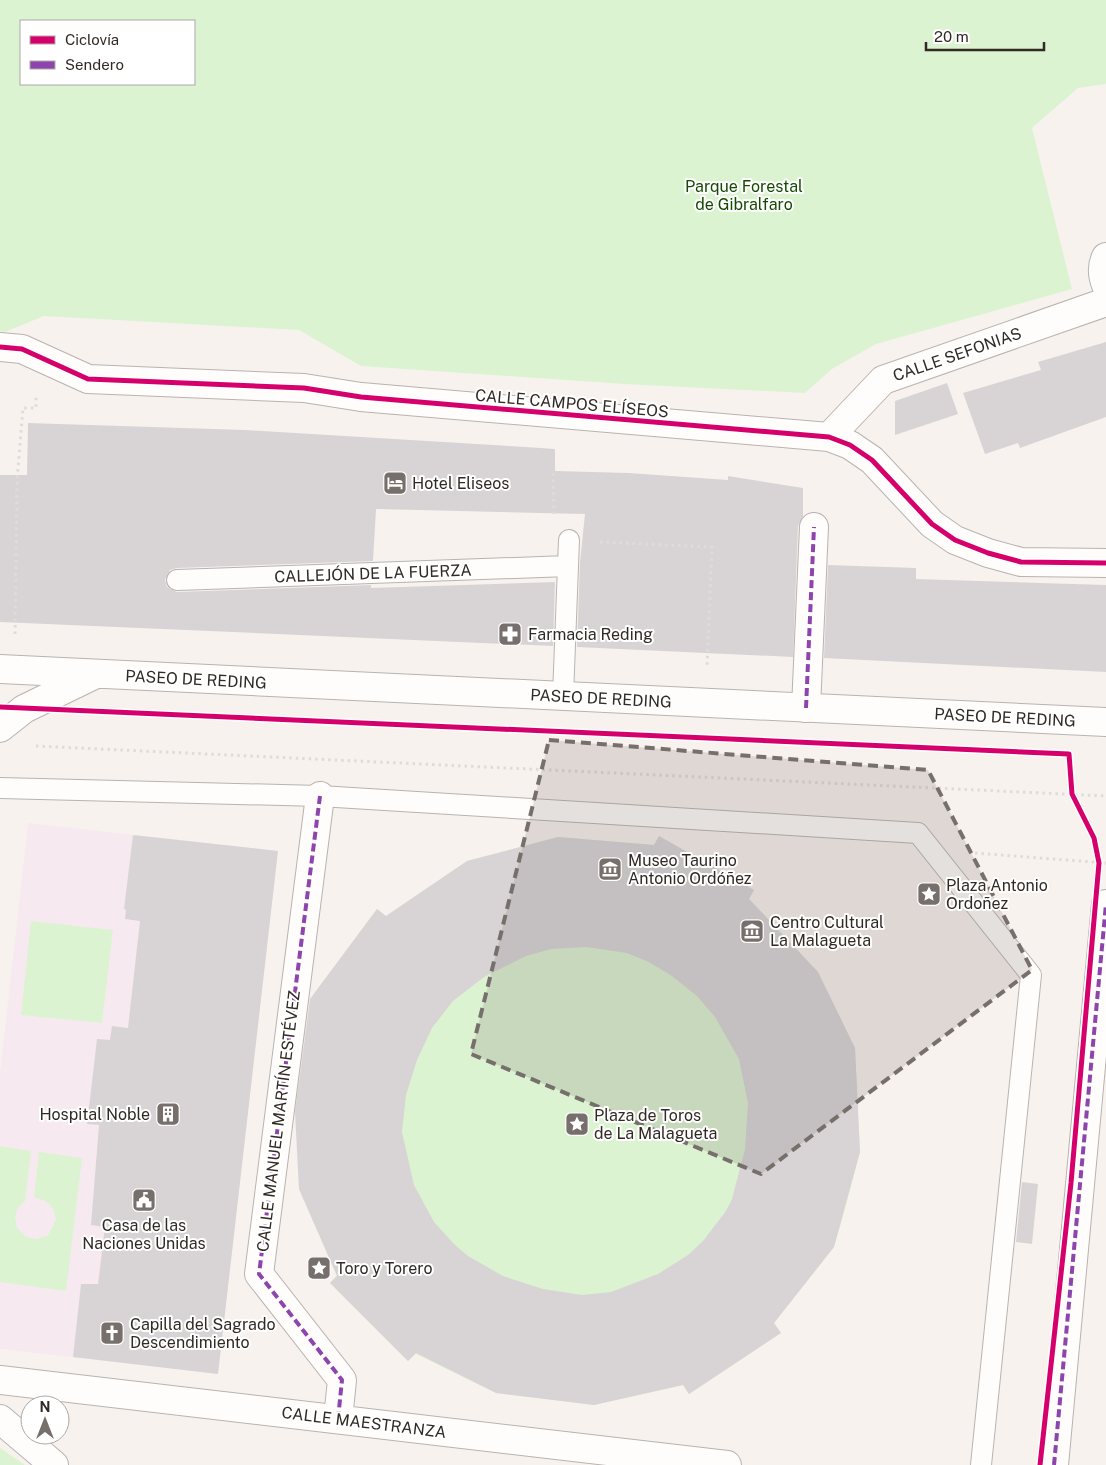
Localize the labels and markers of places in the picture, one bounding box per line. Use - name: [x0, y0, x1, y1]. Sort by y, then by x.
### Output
- hotel icon: Hotel Eliseos: [382, 470, 408, 496]
- place label: Hotel Eliseos: [412, 474, 509, 493]
- pharmacy icon: Farmacia Reding: [497, 621, 523, 647]
- place label: Farmacia Reding: [528, 625, 653, 644]
- place label: Museo Taurino Antonio Ordóñez: [628, 851, 752, 888]
- museum icon: Museo Taurino Antonio Ordóñez: [597, 856, 623, 882]
- place label: Plaza Antonio Ordoñez: [946, 876, 1048, 913]
- place icon: Plaza Antonio Ordoñez: [916, 881, 942, 907]
- place label: Centro Cultural La Malagueta: [770, 913, 884, 950]
- museum icon: Centro Cultural La Malagueta: [739, 918, 765, 944]
- building icon: Hospital Noble: [155, 1101, 181, 1127]
- place label: Hospital Noble: [39, 1105, 150, 1124]
- place label: Plaza de Toros de La Malagueta: [594, 1106, 717, 1143]
- place icon: Plaza de Toros de La Malagueta: [564, 1111, 590, 1137]
- public building icon: Casa de las Naciones Unidas: [131, 1187, 157, 1213]
- place label: Casa de las Naciones Unidas: [82, 1216, 206, 1253]
- place icon: Toro y Torero: [306, 1255, 332, 1281]
- place label: Toro y Torero: [336, 1259, 432, 1278]
- place label: Capilla del Sagrado Descendimiento: [130, 1315, 275, 1352]
- church icon: Capilla del Sagrado Descendimiento: [99, 1320, 125, 1346]

